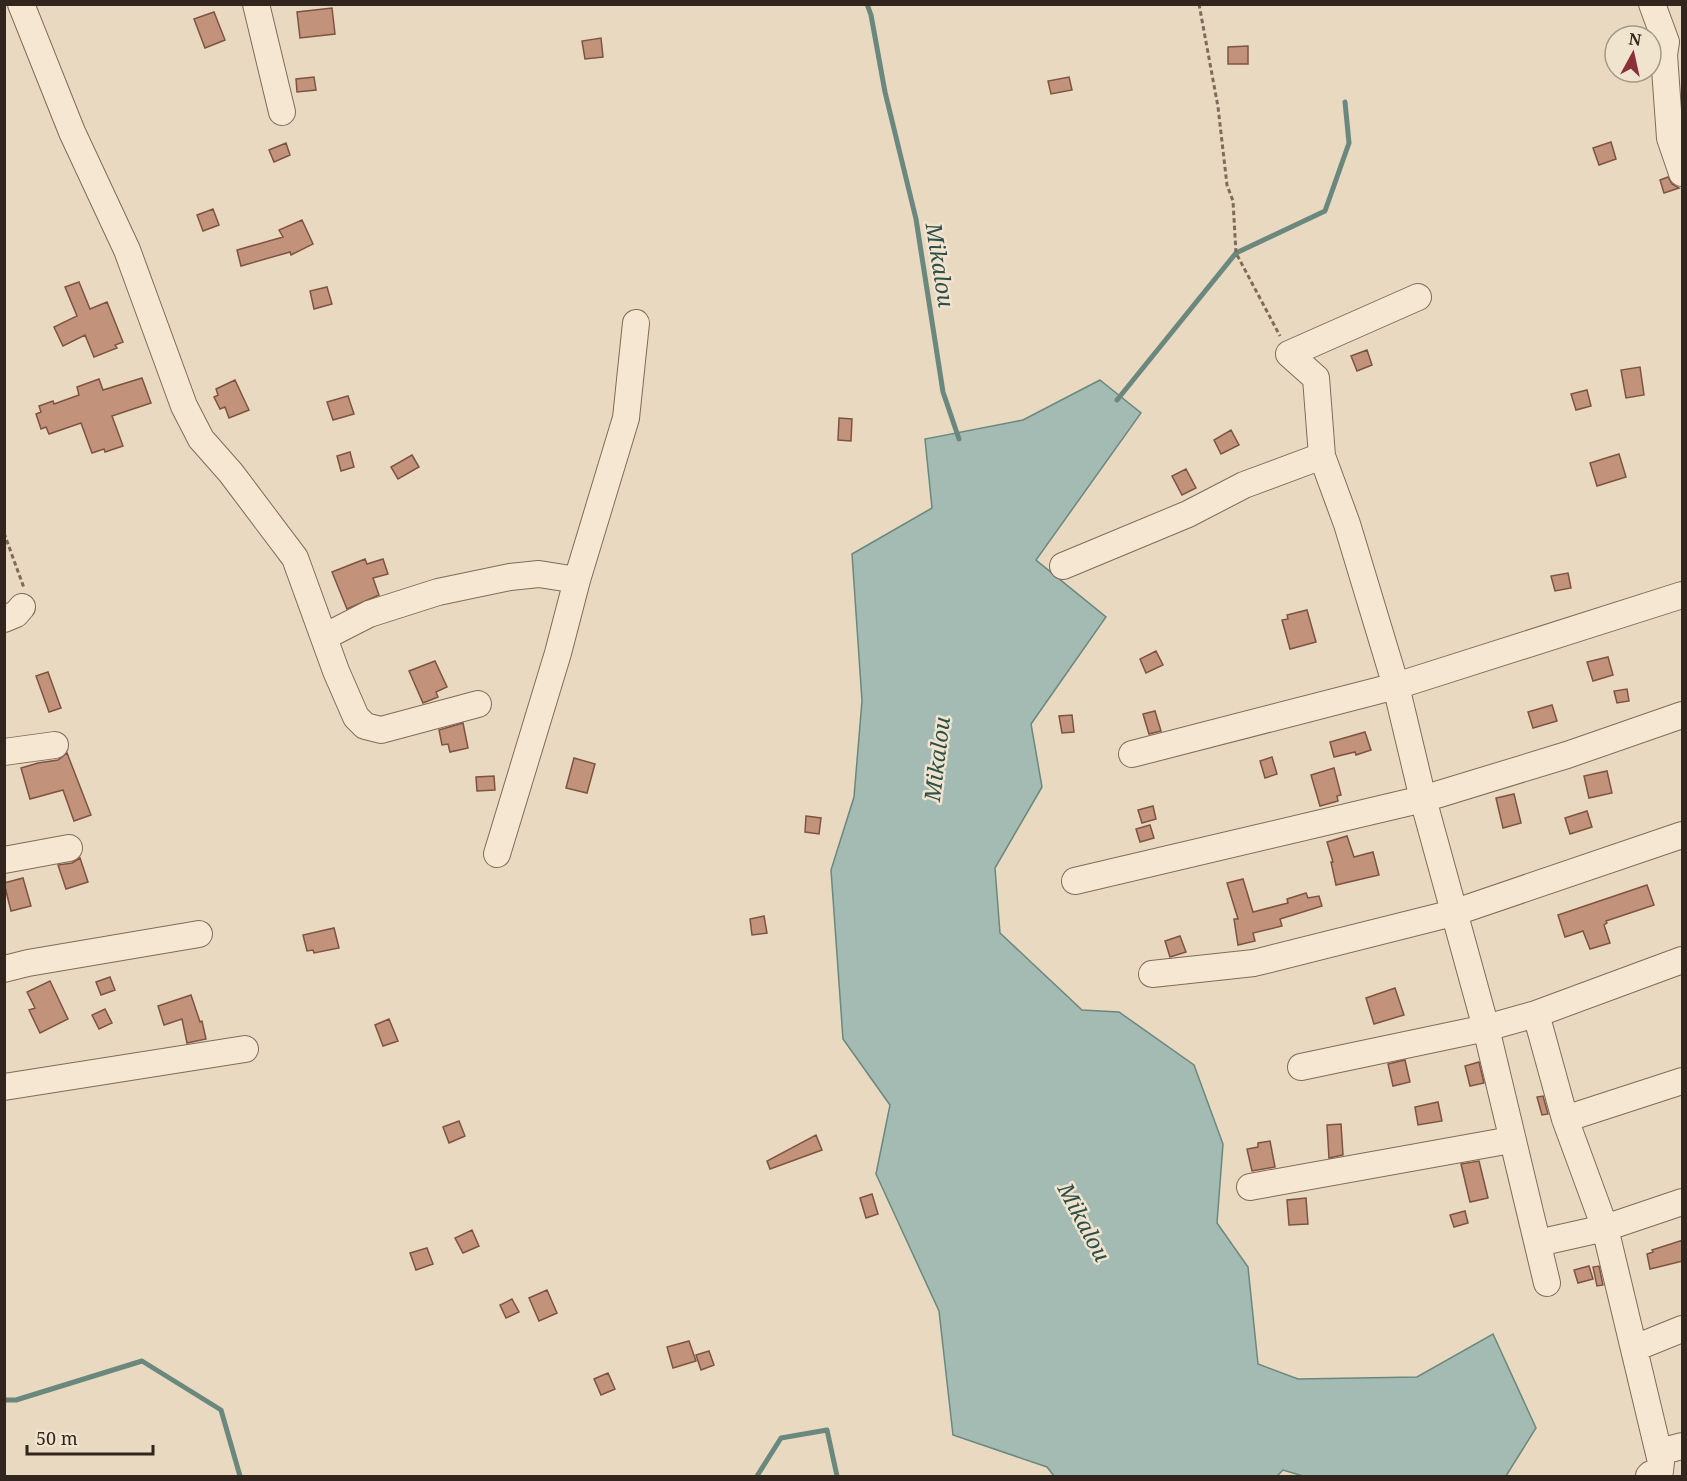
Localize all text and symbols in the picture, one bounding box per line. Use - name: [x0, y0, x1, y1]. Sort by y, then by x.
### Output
- north arrow: [1603, 24, 1663, 84]
- text: N: [1627, 27, 1643, 51]
- water label: Mikalou: [919, 219, 962, 309]
- water label: Mikalou: [916, 715, 956, 804]
- water label: Mikalou: [1051, 1176, 1118, 1266]
- scale bar: [27, 1418, 153, 1456]
- text: 50 m: [36, 1426, 78, 1450]

